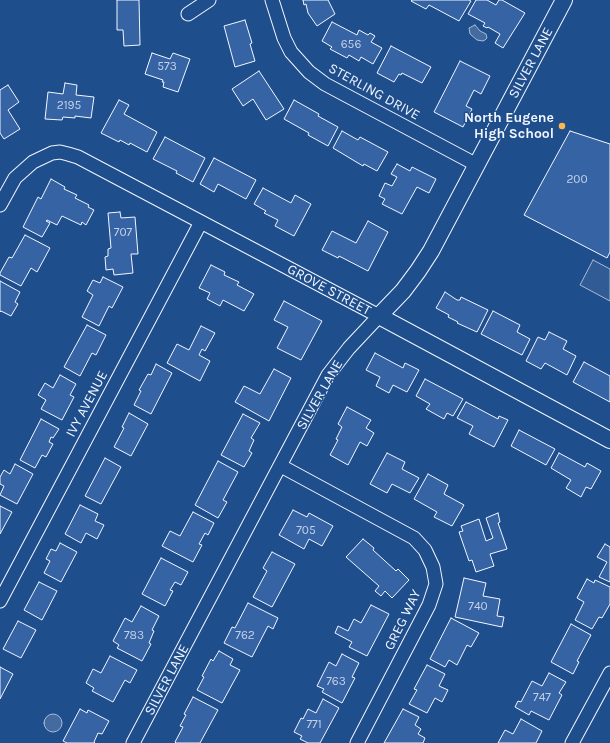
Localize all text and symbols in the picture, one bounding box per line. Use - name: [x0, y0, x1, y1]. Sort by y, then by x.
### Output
- street label: SILVER LANE: [505, 25, 557, 101]
- house number: 656: [341, 38, 361, 52]
- house number: 573: [157, 60, 177, 74]
- street label: STERLING DRIVE: [325, 60, 423, 124]
- house number: 2195: [57, 99, 81, 113]
- place label: North Eugene High School: [464, 110, 554, 142]
- marker: North Eugene High School: [557, 121, 567, 131]
- house number: 200: [566, 173, 588, 187]
- house number: 707: [114, 226, 132, 240]
- street label: GROVE STREET: [284, 261, 374, 319]
- street label: SILVER LANE: [293, 357, 347, 433]
- street label: IVY AVENUE: [62, 368, 112, 440]
- house number: 705: [296, 524, 316, 538]
- street label: GREG WAY: [381, 587, 425, 653]
- house number: 740: [468, 600, 488, 614]
- house number: 783: [124, 629, 144, 643]
- house number: 762: [235, 629, 255, 643]
- street label: SILVER LANE: [141, 642, 193, 718]
- house number: 763: [326, 675, 346, 689]
- house number: 747: [533, 691, 551, 705]
- house number: 771: [306, 718, 322, 732]

